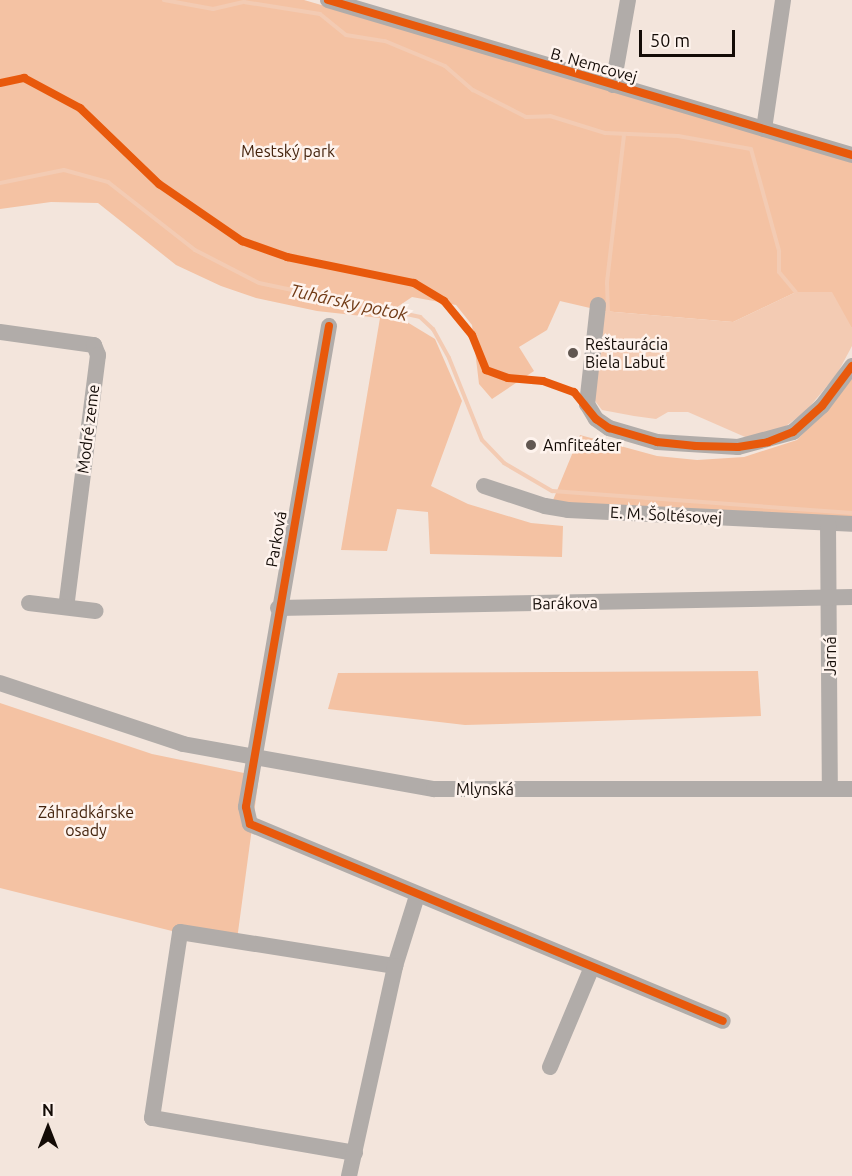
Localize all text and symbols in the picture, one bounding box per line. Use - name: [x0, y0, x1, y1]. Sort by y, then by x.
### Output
- scale bar: [642, 18, 738, 56]
- text: 50 m: [650, 30, 690, 50]
- street label: B. Nemcovej: [549, 44, 639, 86]
- park label: Mestský park: [241, 141, 335, 161]
- water label: Tuhársky potok: [288, 279, 410, 325]
- place label: Reštaurácia Biela Labuť: [585, 334, 668, 372]
- marker: Reštaurácia Biela Labuť: [566, 346, 580, 360]
- street label: Modré zeme: [73, 383, 103, 475]
- place label: Amfiteáter: [543, 435, 622, 455]
- marker: Amfiteáter: [524, 438, 538, 452]
- street label: E. M. Šoltésovej: [610, 502, 722, 528]
- street label: Parková: [262, 509, 290, 569]
- street label: Barákova: [532, 593, 598, 613]
- street label: Jarná: [820, 636, 840, 676]
- street label: Mlynská: [456, 779, 514, 799]
- park label: Záhradkárske osady: [38, 802, 134, 840]
- north arrow: [18, 1098, 78, 1158]
- text: N: [42, 1101, 54, 1119]

